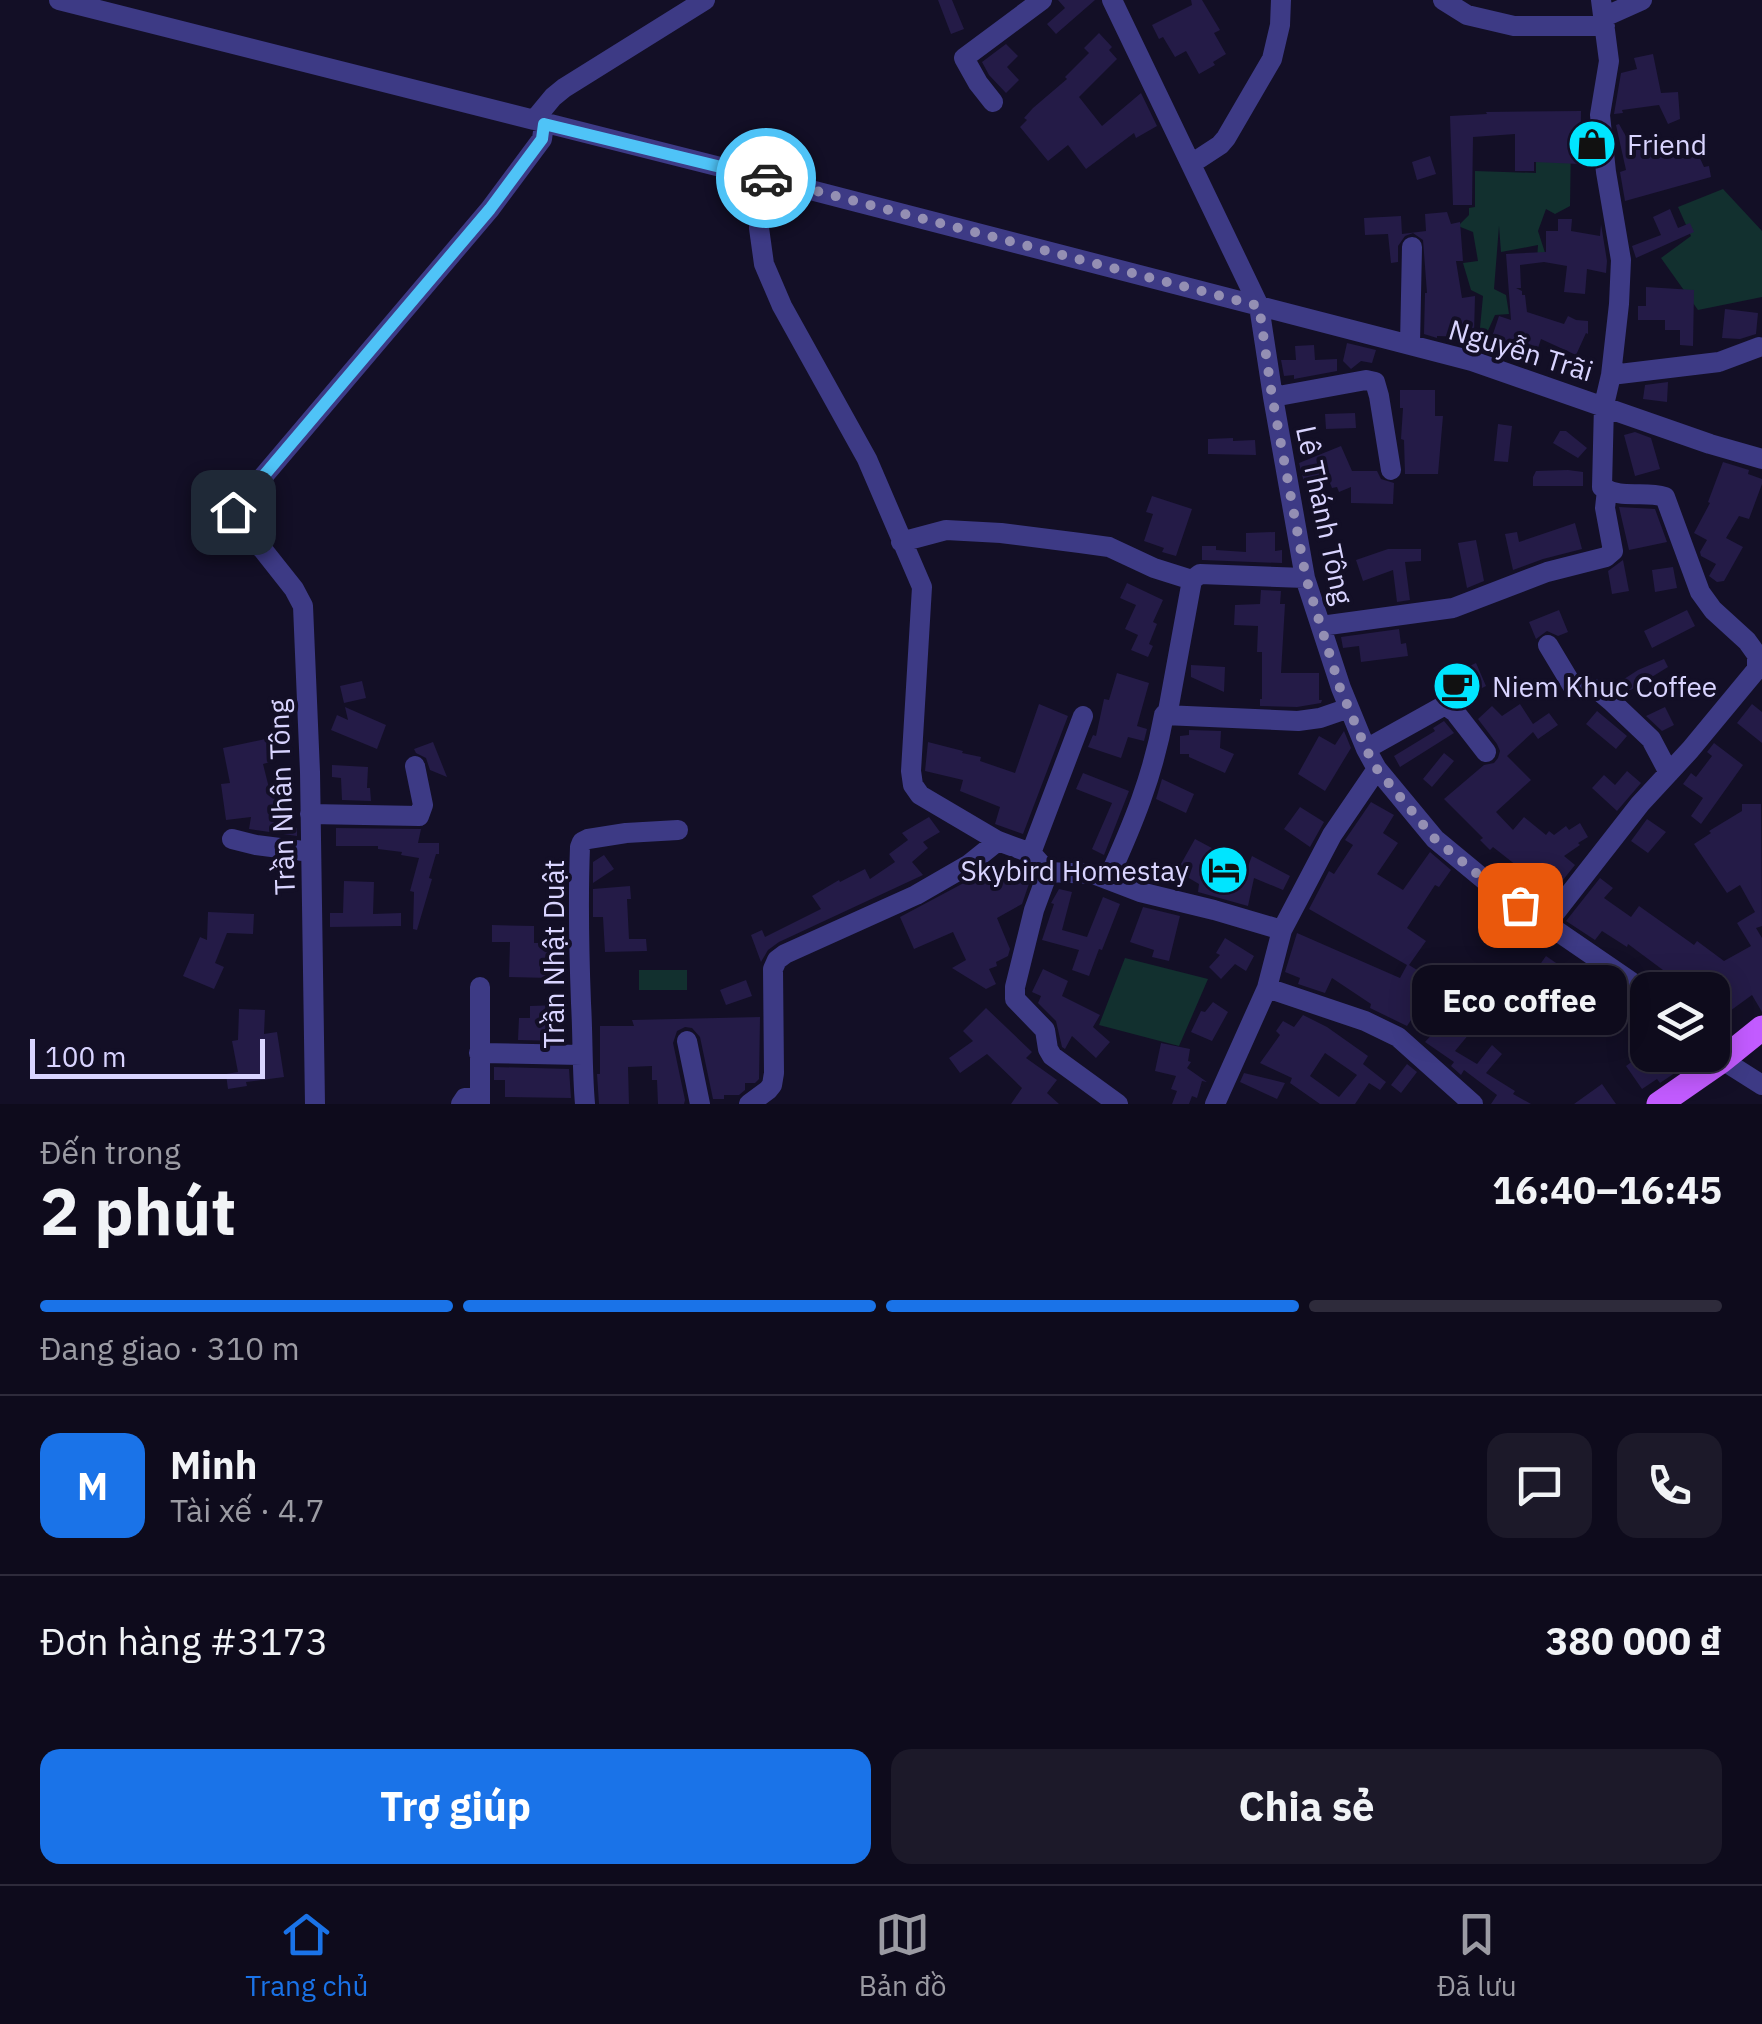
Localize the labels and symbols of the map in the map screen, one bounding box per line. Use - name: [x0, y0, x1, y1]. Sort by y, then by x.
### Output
- shop icon: Friend: [1566, 118, 1618, 170]
- place label: Friend: [1627, 126, 1707, 163]
- courier: [716, 128, 816, 228]
- street label: Nguyễn Trãi: [1444, 311, 1598, 389]
- street label: Lê Thánh Tông: [1288, 422, 1362, 608]
- pin: [191, 470, 276, 555]
- cafe icon: Niem Khuc Coffee: [1431, 660, 1483, 712]
- place label: Niem Khuc Coffee: [1492, 668, 1717, 705]
- street label: Trần Nhân Tông: [259, 698, 303, 896]
- hotel icon: Skybird Homestay: [1198, 844, 1250, 896]
- place label: Skybird Homestay: [960, 852, 1189, 889]
- street label: Trần Nhật Duật: [535, 860, 572, 1048]
- pin: [1478, 863, 1563, 948]
- callout: Eco coffee: [1412, 965, 1628, 1035]
- scale bar: [30, 1034, 265, 1078]

